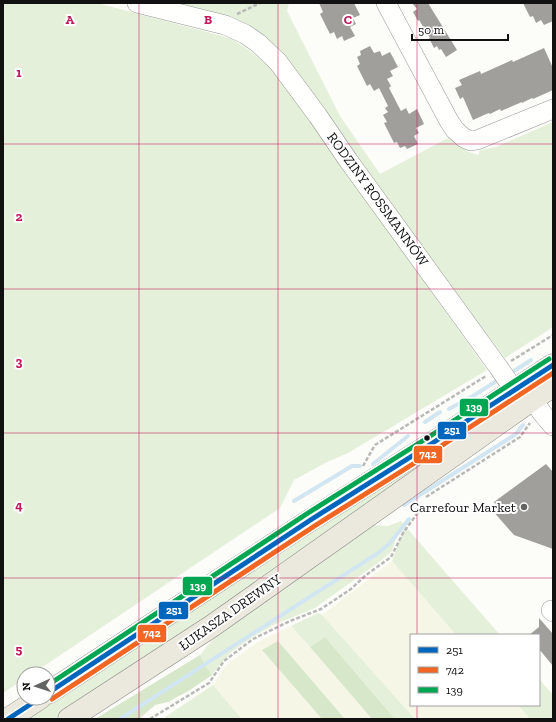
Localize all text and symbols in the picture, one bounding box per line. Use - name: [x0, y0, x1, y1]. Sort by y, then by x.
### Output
- text: A: [66, 12, 75, 27]
- text: B: [204, 12, 212, 27]
- text: C: [344, 12, 352, 27]
- scale bar: [412, 16, 508, 42]
- text: 50 m: [418, 23, 445, 37]
- text: 1: [16, 65, 22, 80]
- street label: RODZINY ROSSMANNÓW: [323, 129, 432, 269]
- text: 2: [16, 209, 23, 224]
- text: 3: [16, 354, 23, 369]
- line badge: 139: [459, 398, 489, 417]
- text: 139: [466, 401, 482, 414]
- line badge: 251: [437, 421, 467, 440]
- text: 251: [444, 424, 461, 437]
- unlabelled marker: [422, 433, 432, 443]
- line badge: 742: [413, 445, 443, 464]
- text: 742: [419, 448, 437, 461]
- text: 4: [15, 498, 23, 513]
- place label: Carrefour Market: [410, 499, 517, 516]
- marker: Carrefour Market: [519, 502, 529, 512]
- street label: ŁUKASZA DREWNY: [176, 570, 285, 654]
- line badge: 139: [182, 576, 213, 596]
- text: 139: [190, 580, 206, 593]
- line badge: 251: [158, 601, 189, 620]
- text: 251: [166, 604, 183, 617]
- line badge: 742: [137, 624, 167, 643]
- text: 742: [143, 627, 161, 640]
- legend: [410, 634, 540, 706]
- text: 5: [16, 642, 23, 657]
- text: 251: [446, 643, 463, 657]
- text: 742: [446, 663, 464, 677]
- north arrow: [16, 666, 56, 706]
- text: N: [20, 681, 33, 691]
- text: 139: [446, 683, 463, 697]

